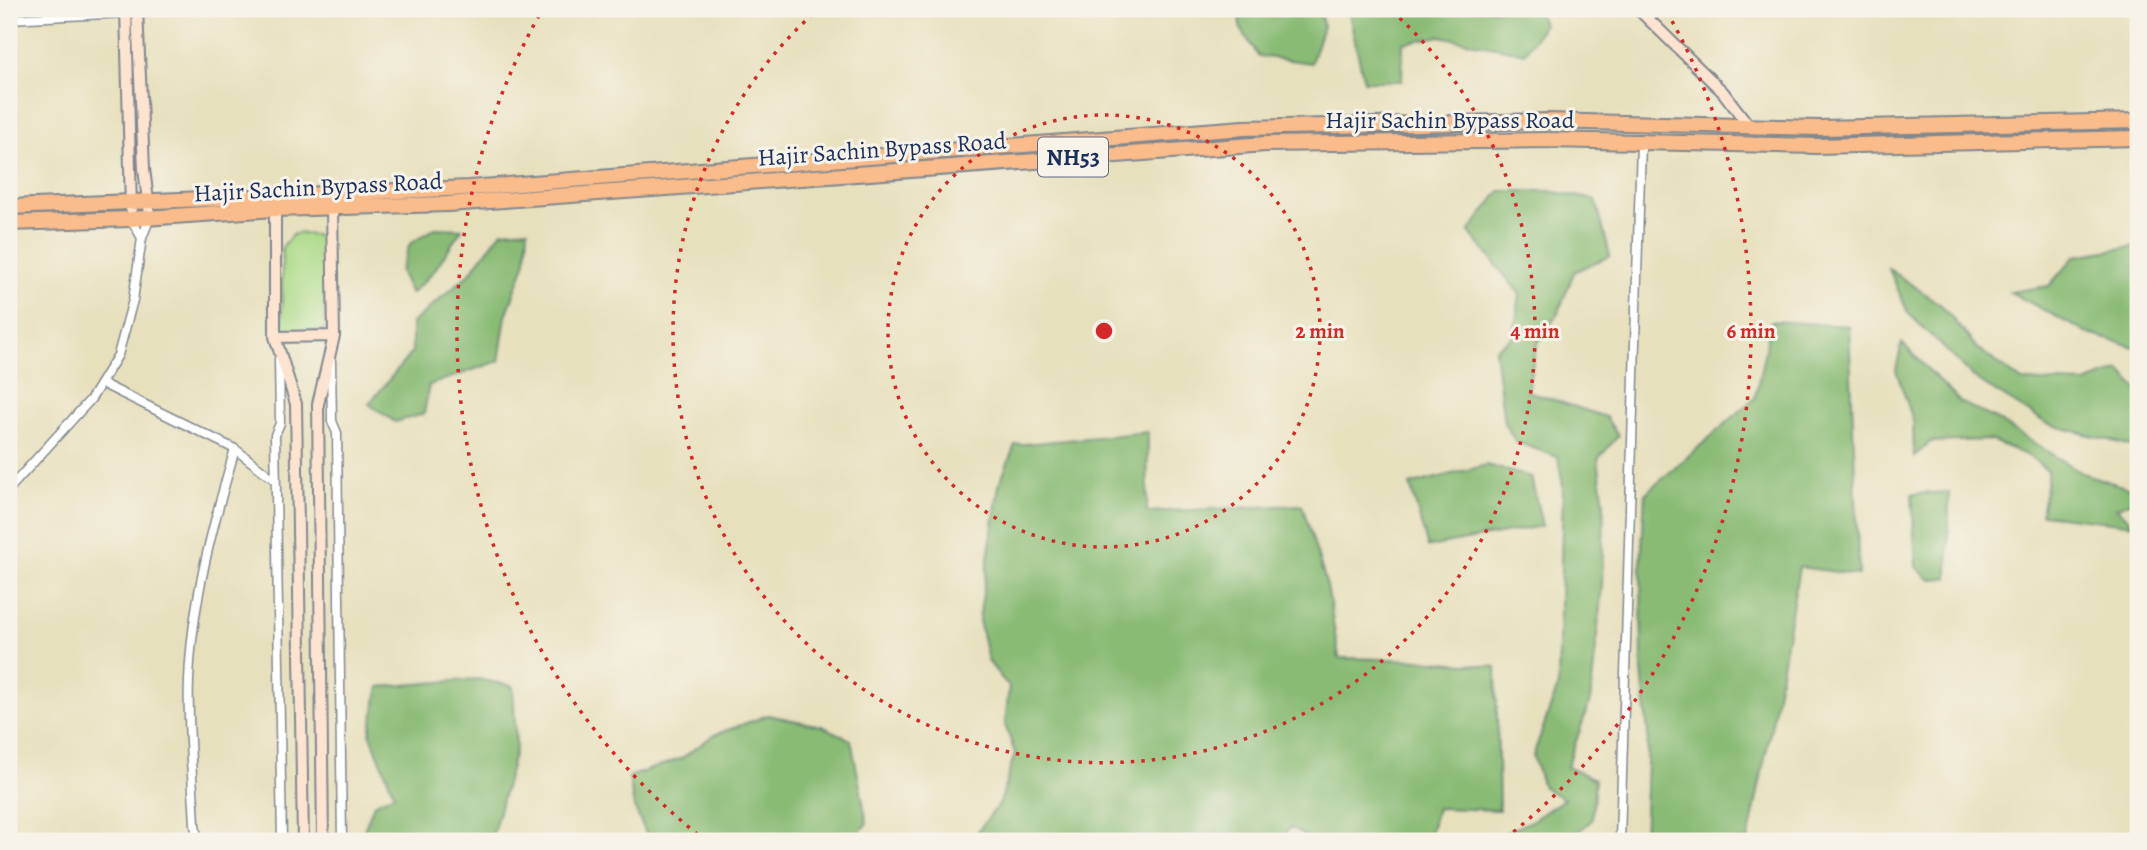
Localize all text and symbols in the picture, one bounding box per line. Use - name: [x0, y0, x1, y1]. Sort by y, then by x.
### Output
- street label: Hajir Sachin Bypass Road: [1325, 104, 1575, 136]
- street label: Hajir Sachin Bypass Road: [757, 124, 1008, 174]
- road number: NH53: [1038, 138, 1108, 176]
- street label: Hajir Sachin Bypass Road: [193, 164, 443, 210]
- text: 2 min: [1295, 317, 1345, 345]
- text: 4 min: [1510, 317, 1560, 345]
- text: 6 min: [1727, 317, 1776, 345]
- centre of rings: [1092, 319, 1116, 343]

